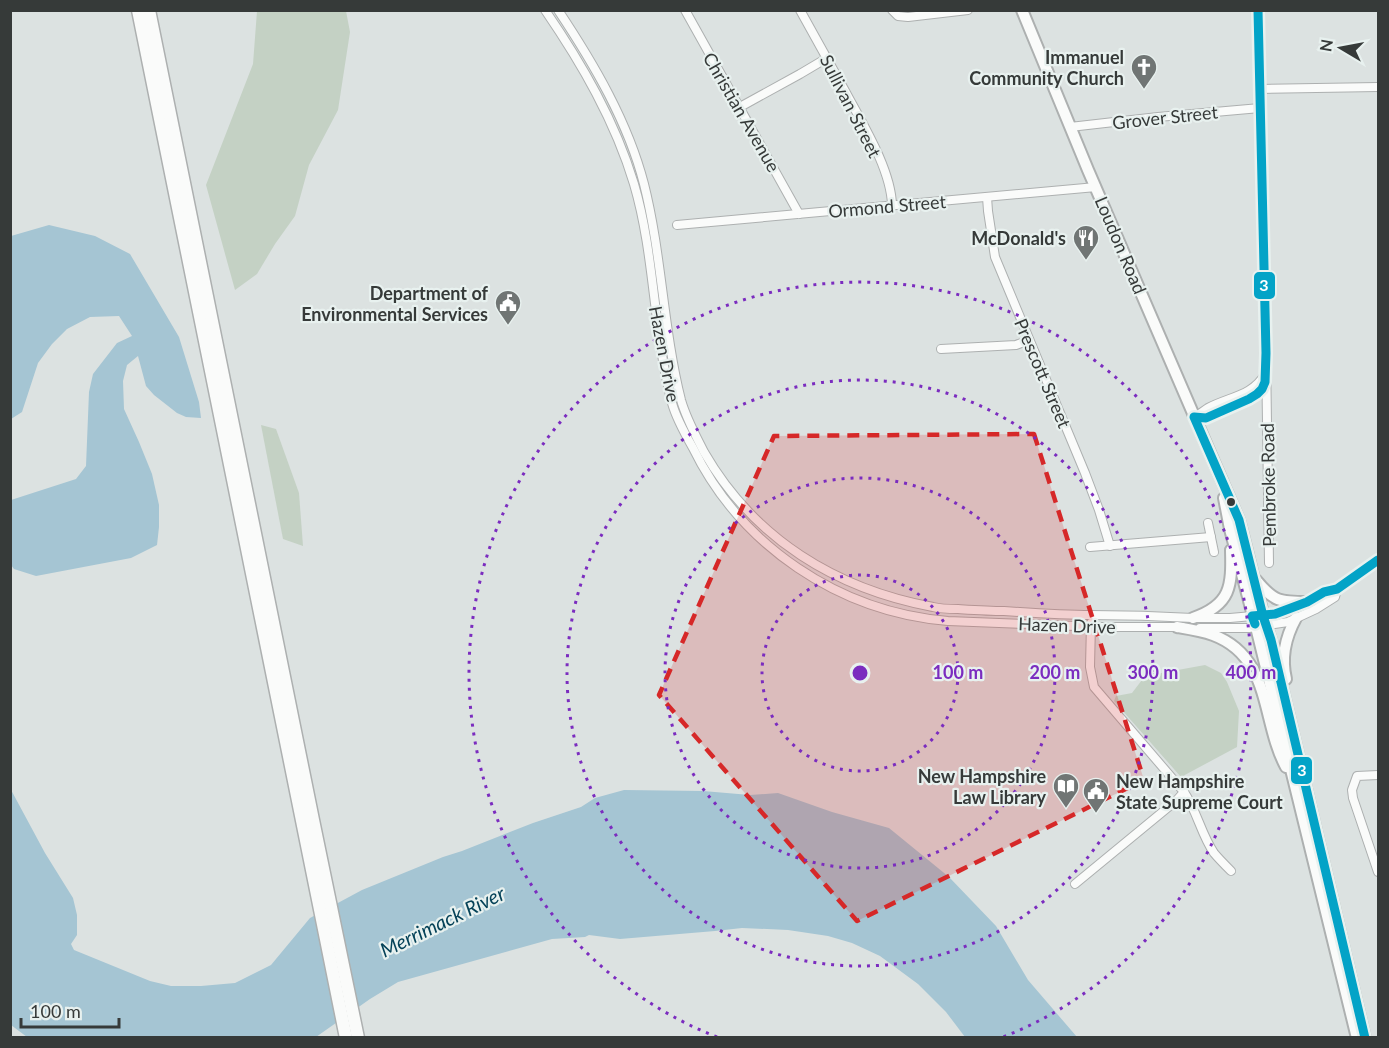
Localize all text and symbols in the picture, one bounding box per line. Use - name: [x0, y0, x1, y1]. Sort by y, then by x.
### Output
- north arrow: [1311, 18, 1371, 78]
- text: N: [1315, 38, 1336, 53]
- place label: Immanuel Community Church: [969, 46, 1124, 89]
- street label: Christian Avenue: [699, 48, 785, 176]
- street label: Sullivan Street: [816, 51, 887, 162]
- church icon: Immanuel Community Church: [1129, 52, 1159, 90]
- street label: Grover Street: [1111, 100, 1219, 133]
- street label: Ormond Street: [827, 190, 947, 222]
- street label: Loudon Road: [1091, 193, 1151, 297]
- restaurant icon: McDonald's: [1071, 223, 1101, 261]
- place label: McDonald's: [971, 227, 1066, 249]
- line badge: 3: [1253, 271, 1276, 300]
- text: 3: [1259, 275, 1269, 294]
- place label: Department of Environmental Services: [301, 282, 489, 325]
- public building icon: Department of Environmental Services: [493, 288, 523, 326]
- street label: Hazen Drive: [645, 304, 685, 404]
- street label: Prescott Street: [1010, 315, 1076, 432]
- street label: Pembroke Road: [1256, 423, 1280, 547]
- unlabelled marker: [1225, 496, 1237, 508]
- street label: Hazen Drive: [1018, 612, 1116, 638]
- text: 100 m: [933, 661, 983, 683]
- text: 200 m: [1030, 661, 1080, 683]
- text: 300 m: [1128, 661, 1178, 683]
- text: 400 m: [1226, 661, 1276, 683]
- centre of rings: [850, 663, 870, 683]
- line badge: 3: [1290, 756, 1313, 785]
- text: 3: [1297, 760, 1307, 779]
- place label: New Hampshire Law Library: [918, 765, 1047, 808]
- place label: New Hampshire State Supreme Court: [1116, 770, 1283, 813]
- library icon: New Hampshire Law Library: [1051, 771, 1081, 809]
- public building icon: New Hampshire State Supreme Court: [1081, 776, 1111, 814]
- water label: Merrimack River: [376, 880, 509, 962]
- scale bar: [21, 991, 118, 1029]
- text: 100 m: [30, 1000, 81, 1022]

